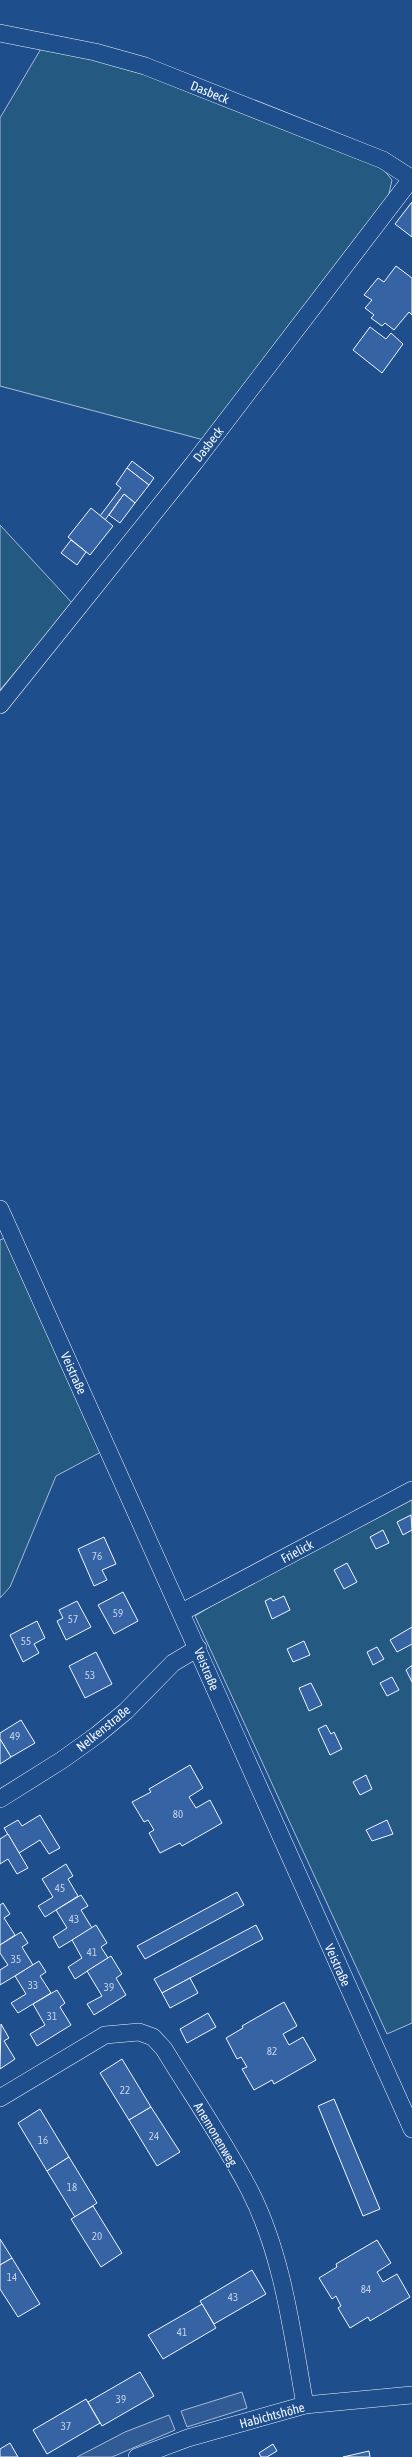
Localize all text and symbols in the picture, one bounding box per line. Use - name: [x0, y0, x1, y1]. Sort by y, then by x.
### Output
- street label: Dasbeck: [188, 78, 232, 107]
- street label: Dasbeck: [190, 424, 227, 465]
- street label: Veistraße: [58, 1350, 90, 1397]
- street label: Frielick: [278, 1537, 316, 1566]
- house number: 76: [92, 1550, 102, 1562]
- house number: 59: [113, 1607, 123, 1619]
- house number: 57: [68, 1613, 78, 1625]
- house number: 55: [21, 1635, 31, 1647]
- street label: Veistraße: [191, 1646, 222, 1693]
- house number: 53: [85, 1669, 95, 1681]
- street label: Nelkenstraße: [73, 1702, 133, 1755]
- house number: 49: [10, 1730, 20, 1742]
- house number: 80: [173, 1808, 183, 1820]
- house number: 45: [55, 1882, 65, 1894]
- house number: 43: [69, 1913, 79, 1925]
- street label: Veistraße: [322, 1942, 354, 1989]
- house number: 41: [87, 1946, 97, 1958]
- house number: 35: [11, 1953, 21, 1965]
- house number: 33: [28, 1979, 38, 1991]
- house number: 39: [104, 1981, 114, 1993]
- house number: 31: [47, 2010, 57, 2022]
- house number: 82: [267, 2045, 277, 2057]
- house number: 22: [120, 2084, 130, 2096]
- street label: Anemonenweg: [191, 2100, 241, 2169]
- house number: 24: [149, 2130, 159, 2142]
- house number: 16: [38, 2134, 48, 2146]
- house number: 18: [67, 2181, 77, 2193]
- house number: 20: [92, 2230, 102, 2242]
- house number: 14: [7, 2271, 17, 2283]
- house number: 84: [361, 2283, 371, 2295]
- house number: 43: [228, 2291, 238, 2303]
- house number: 41: [177, 2326, 187, 2338]
- house number: 39: [116, 2393, 126, 2405]
- street label: Habichtshöhe: [238, 2400, 306, 2431]
- house number: 37: [61, 2420, 71, 2432]

